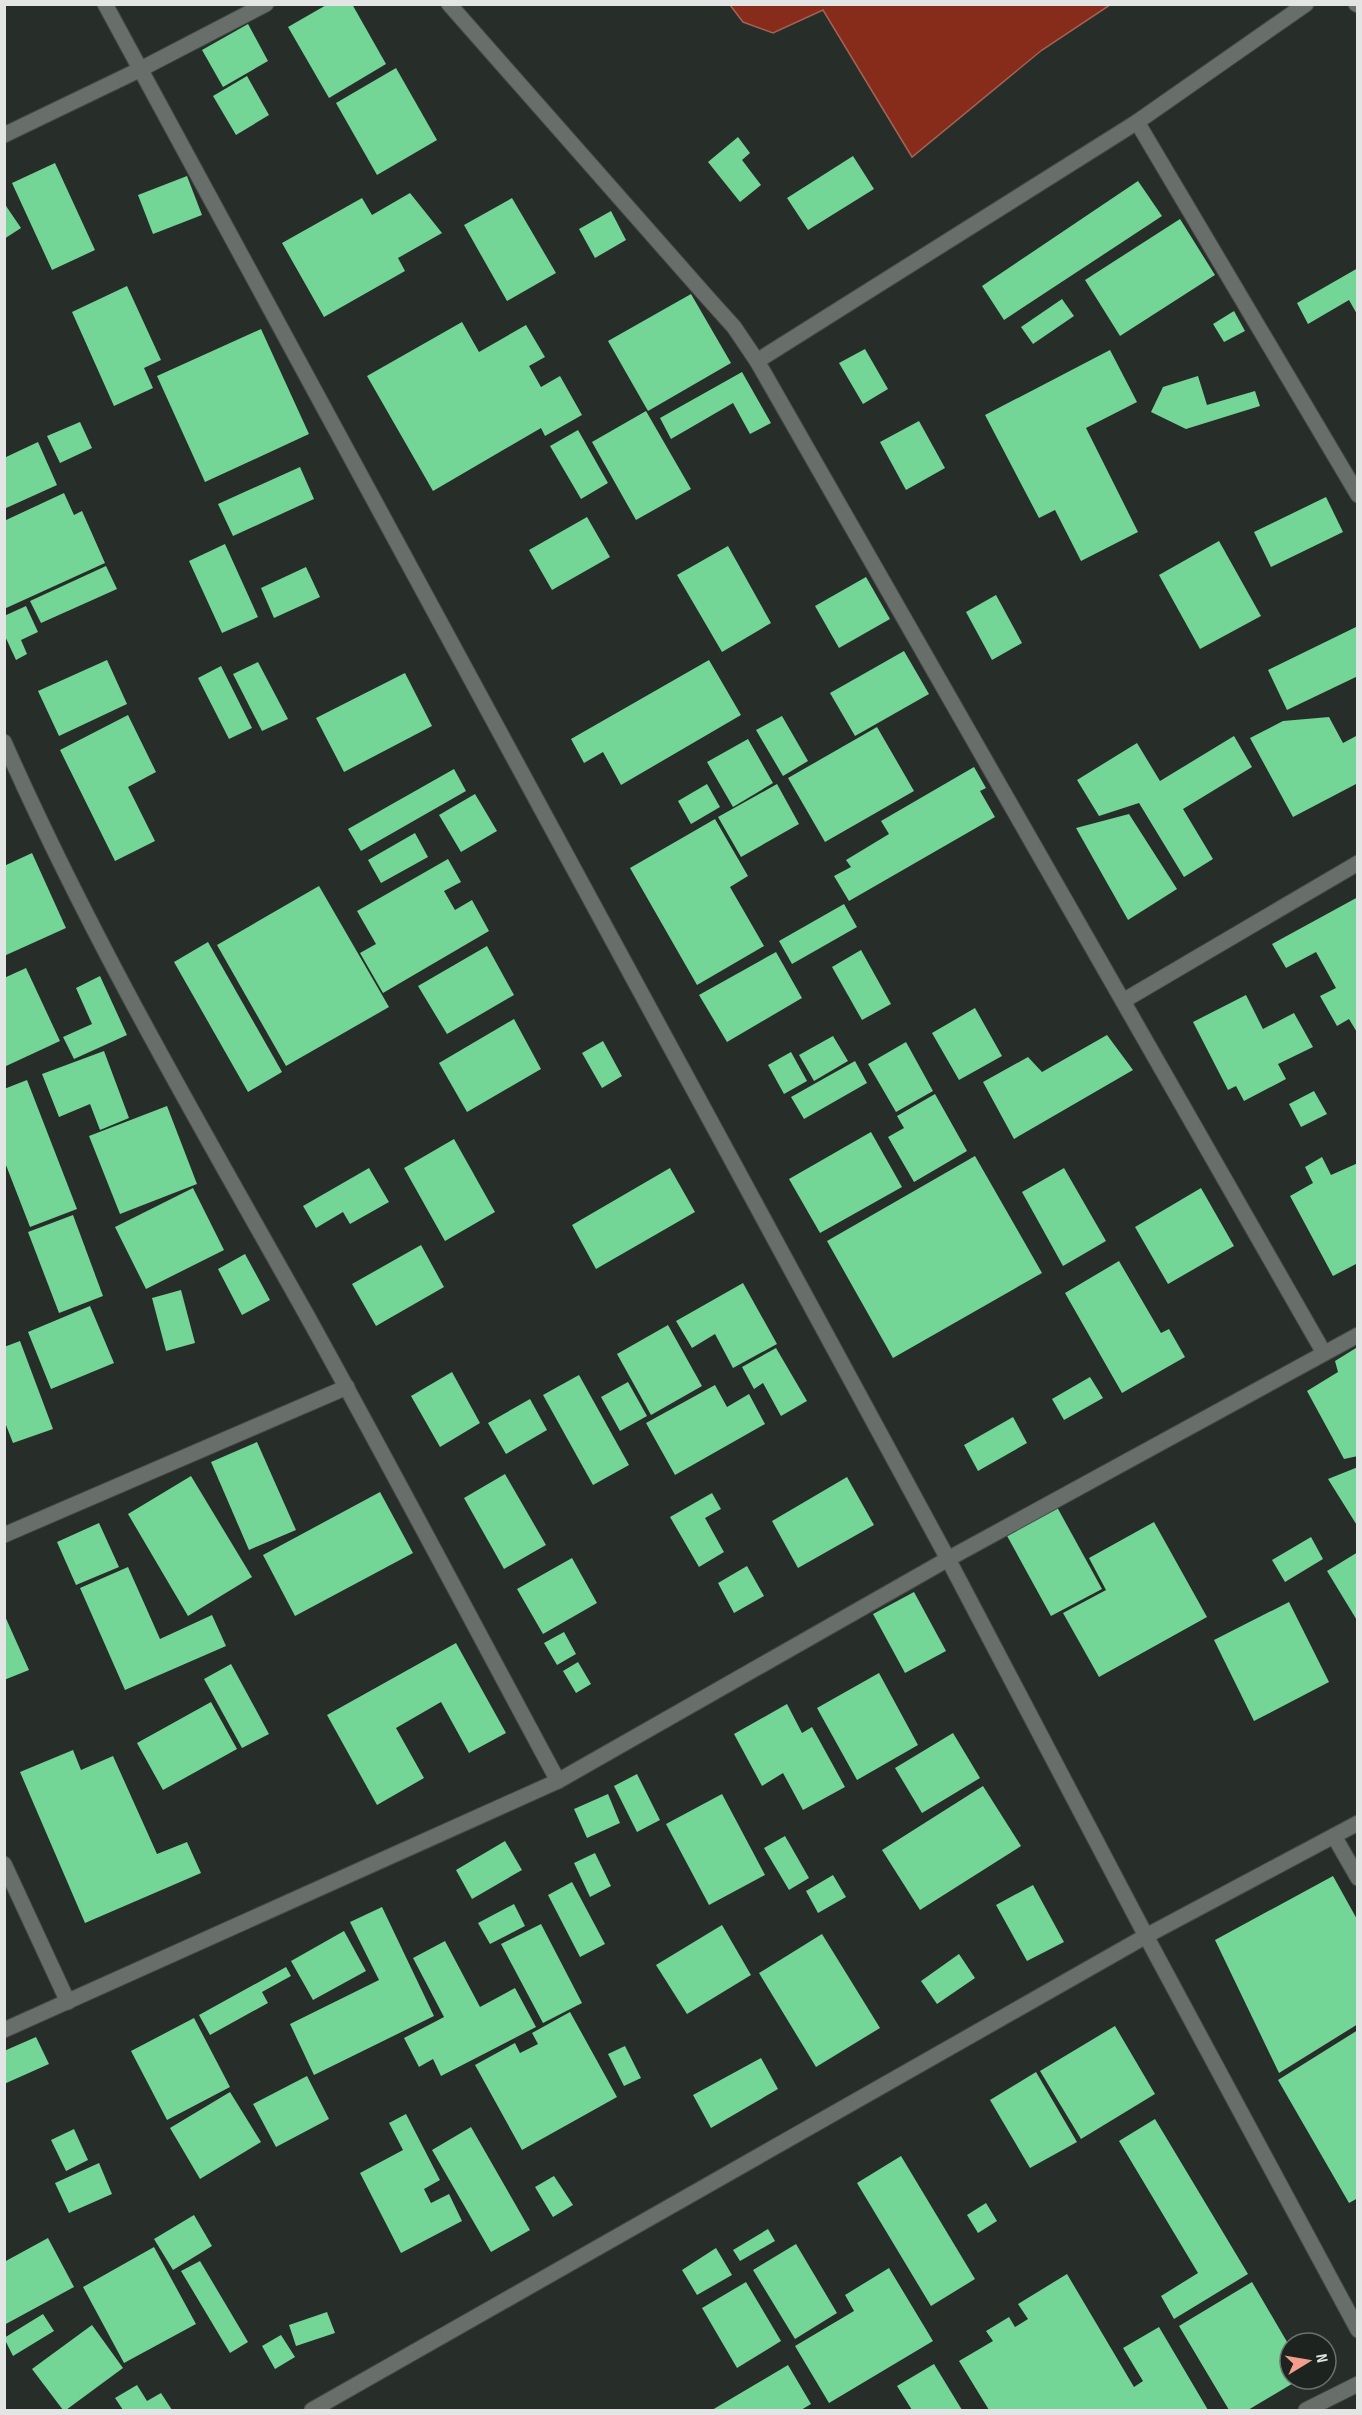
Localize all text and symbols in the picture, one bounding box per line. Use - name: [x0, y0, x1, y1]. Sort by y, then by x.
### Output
- north arrow: [1278, 2331, 1338, 2391]
- text: N: [1311, 2352, 1331, 2364]

